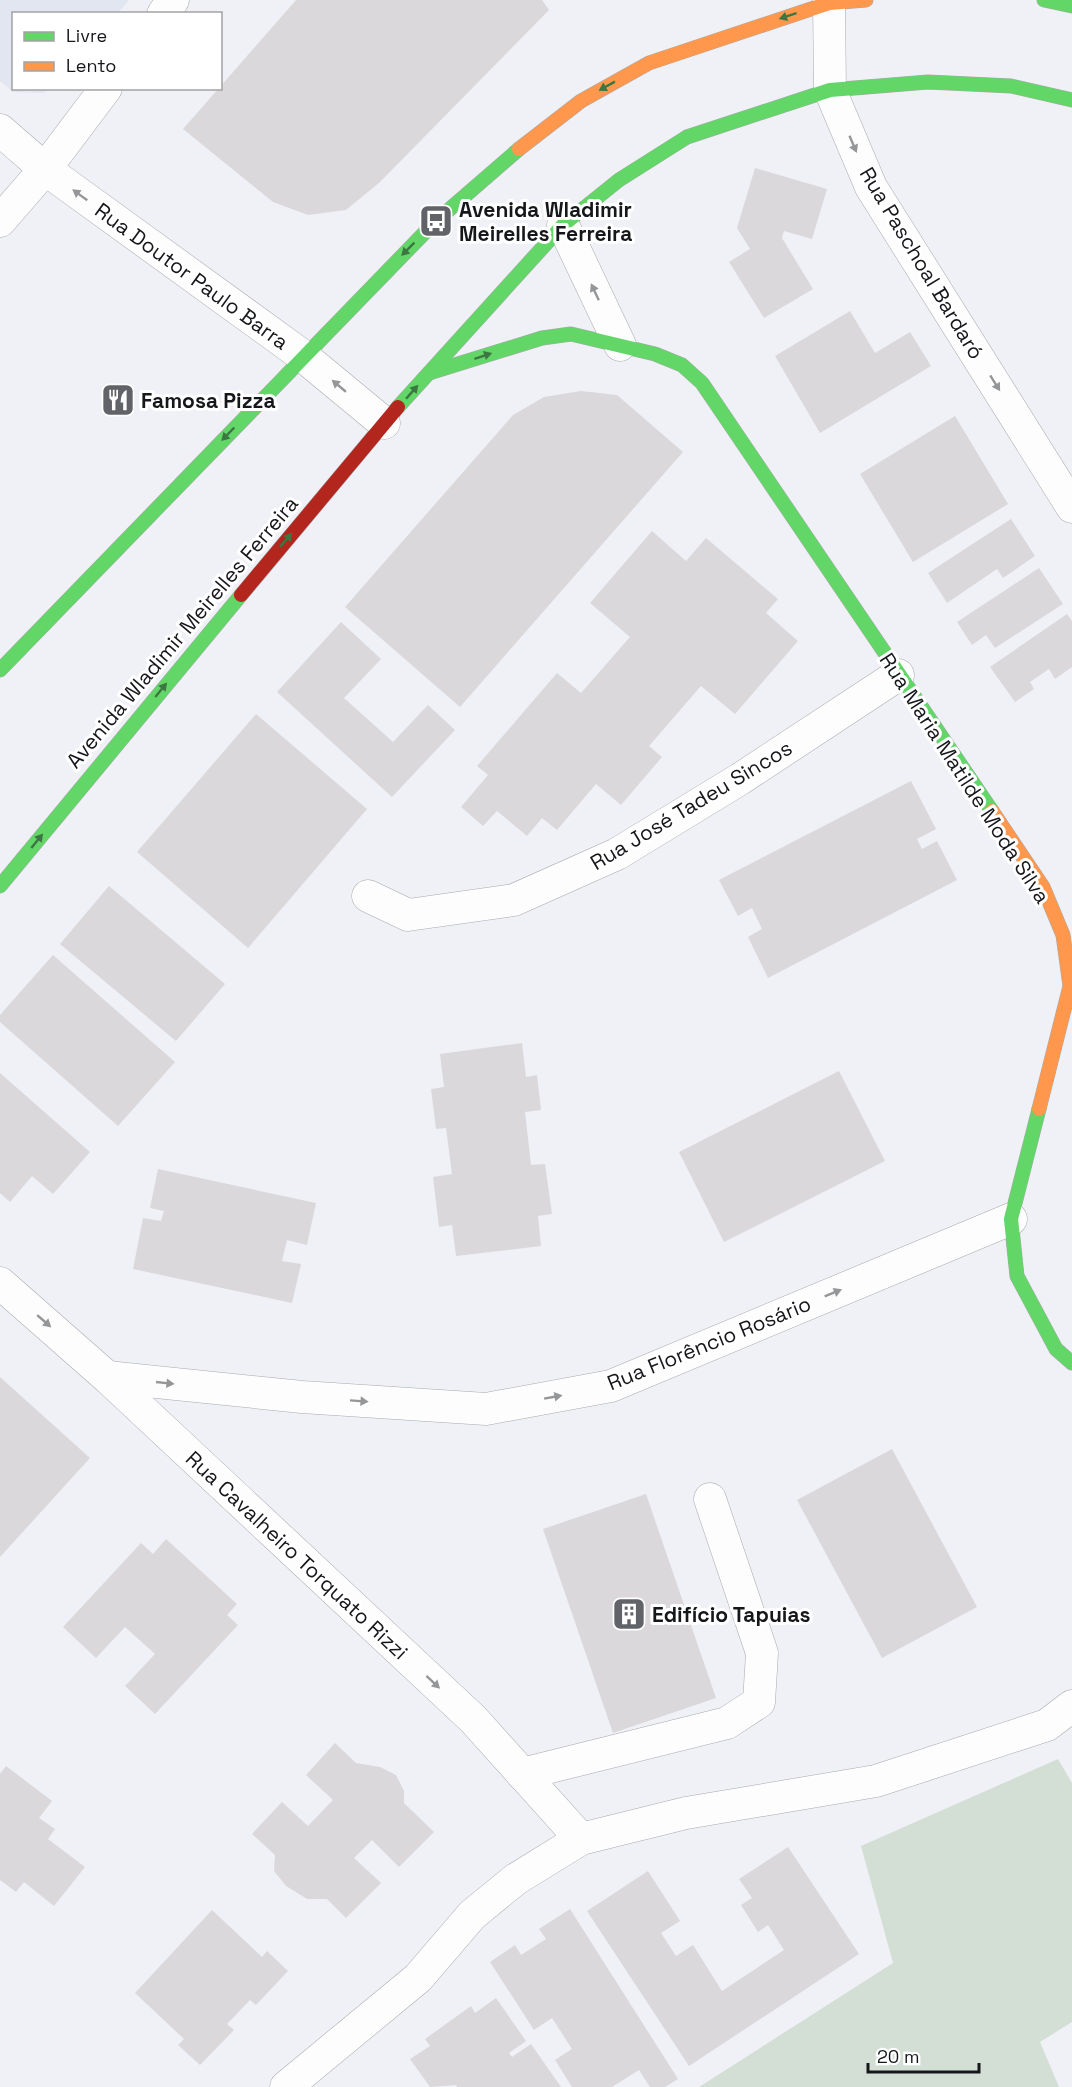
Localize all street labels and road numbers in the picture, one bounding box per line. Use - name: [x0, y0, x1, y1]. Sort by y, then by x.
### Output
- street label: Rua Paschoal Bardaró: [854, 162, 990, 364]
- street label: Rua Doutor Paulo Barra: [90, 197, 294, 355]
- street label: Avenida Wladimir Meirelles Ferreira: [60, 491, 304, 773]
- street label: Rua Maria Matilde Moda Silva: [874, 648, 1056, 908]
- street label: Rua José Tadeu Sincos: [585, 734, 797, 876]
- street label: Rua Florêncio Rosário: [603, 1290, 815, 1396]
- street label: Rua Cavalheiro Torquato Rizzi: [180, 1445, 414, 1665]

